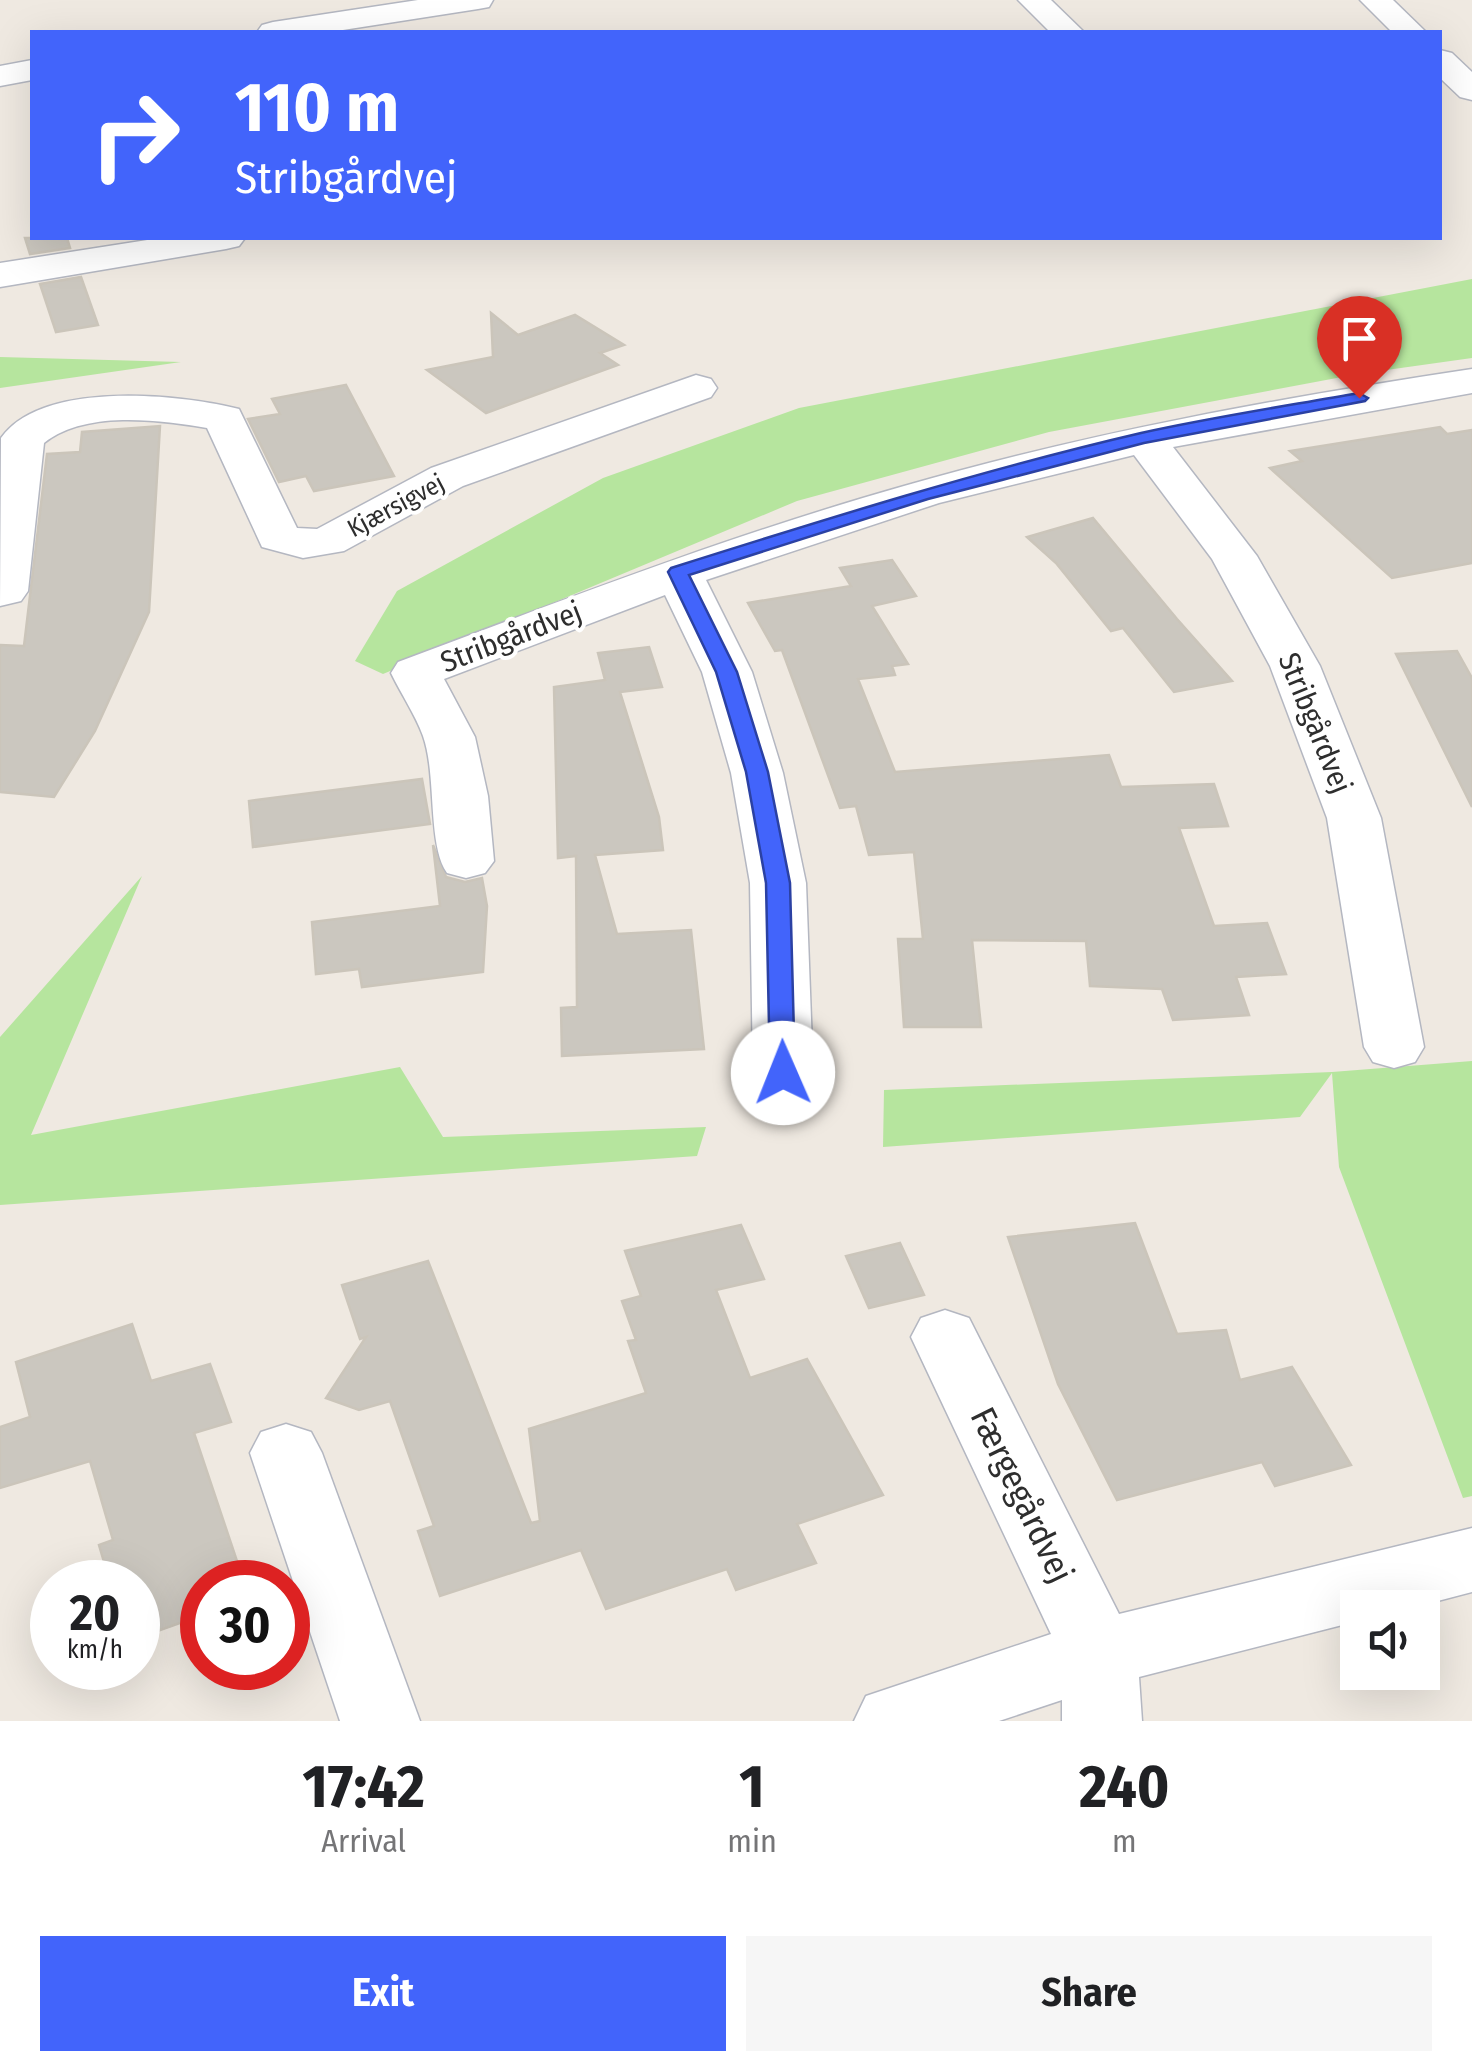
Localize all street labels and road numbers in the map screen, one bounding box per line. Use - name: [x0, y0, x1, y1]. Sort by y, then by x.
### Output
- street label: Kjærsigvej: [342, 468, 450, 544]
- street label: Stribgårdvej: [435, 594, 587, 680]
- street label: Stribgårdvej: [1271, 648, 1359, 798]
- street label: Færgegårdvej: [962, 1401, 1082, 1589]

